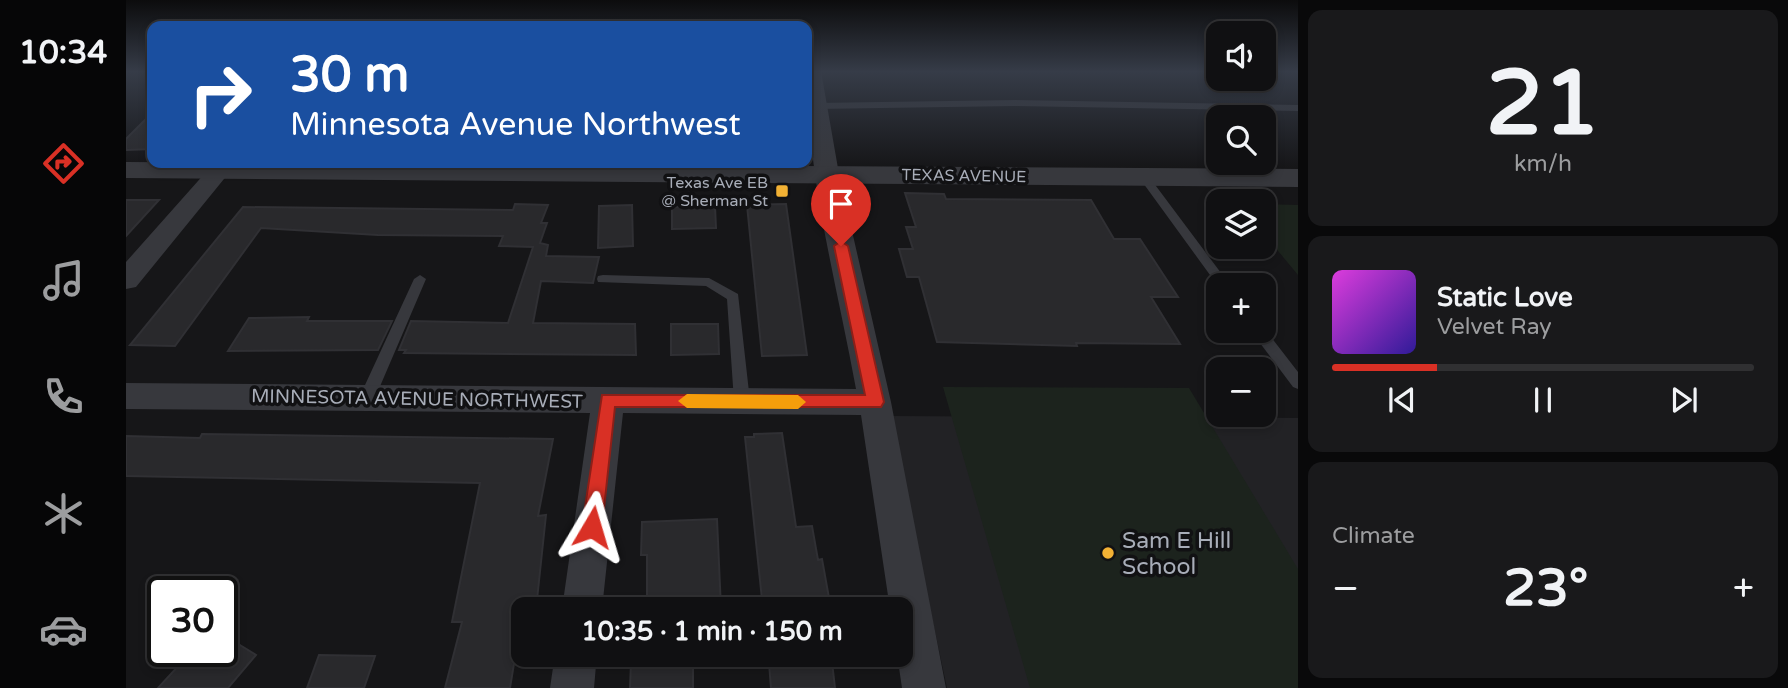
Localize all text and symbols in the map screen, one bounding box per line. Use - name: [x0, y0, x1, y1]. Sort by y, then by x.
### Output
- map controls: [1206, 21, 1276, 427]
- button: sound: [1206, 21, 1276, 91]
- text: 10:34: [19, 34, 107, 72]
- text: 30 m: [290, 46, 409, 105]
- icon: right: [175, 49, 266, 140]
- text: 21: [1486, 49, 1600, 159]
- button: search: [1206, 105, 1276, 175]
- text: Minnesota Avenue Northwest: [290, 106, 741, 144]
- icon: directions: [39, 139, 88, 188]
- text: km/h: [1514, 150, 1572, 178]
- street label: TEXAS AVENUE: [901, 165, 1027, 187]
- place label: Texas Ave EB @ Sherman St: [662, 173, 768, 211]
- pin: [811, 174, 871, 246]
- marker: Texas Ave EB @ Sherman St: [774, 183, 790, 199]
- icon: arrive: [822, 185, 860, 223]
- button: layers: [1206, 189, 1276, 259]
- icon: music: [39, 256, 88, 305]
- button: +: [1206, 273, 1276, 343]
- text: Static Love: [1437, 282, 1573, 313]
- text: Velvet Ray: [1437, 313, 1552, 341]
- button: −: [1206, 357, 1276, 427]
- icon: phone: [39, 372, 88, 421]
- icon: previous: [1383, 381, 1421, 419]
- icon: pause: [1524, 381, 1562, 419]
- icon: next: [1665, 381, 1703, 419]
- street label: MINNESOTA AVENUE NORTHWEST: [251, 385, 584, 413]
- icon: climate: [39, 489, 88, 538]
- position arrow: [555, 490, 629, 564]
- text: Climate: [1332, 522, 1415, 550]
- place label: Sam E Hill School: [1122, 527, 1231, 581]
- marker: Sam E Hill School: [1100, 545, 1116, 561]
- text: 23°: [1503, 557, 1588, 620]
- text: −: [1332, 566, 1359, 612]
- text: +: [1733, 566, 1754, 612]
- speed limit sign: 30: [147, 576, 238, 667]
- icon: car: [39, 605, 88, 654]
- text: 10:35 · 1 min · 150 m: [581, 616, 843, 647]

